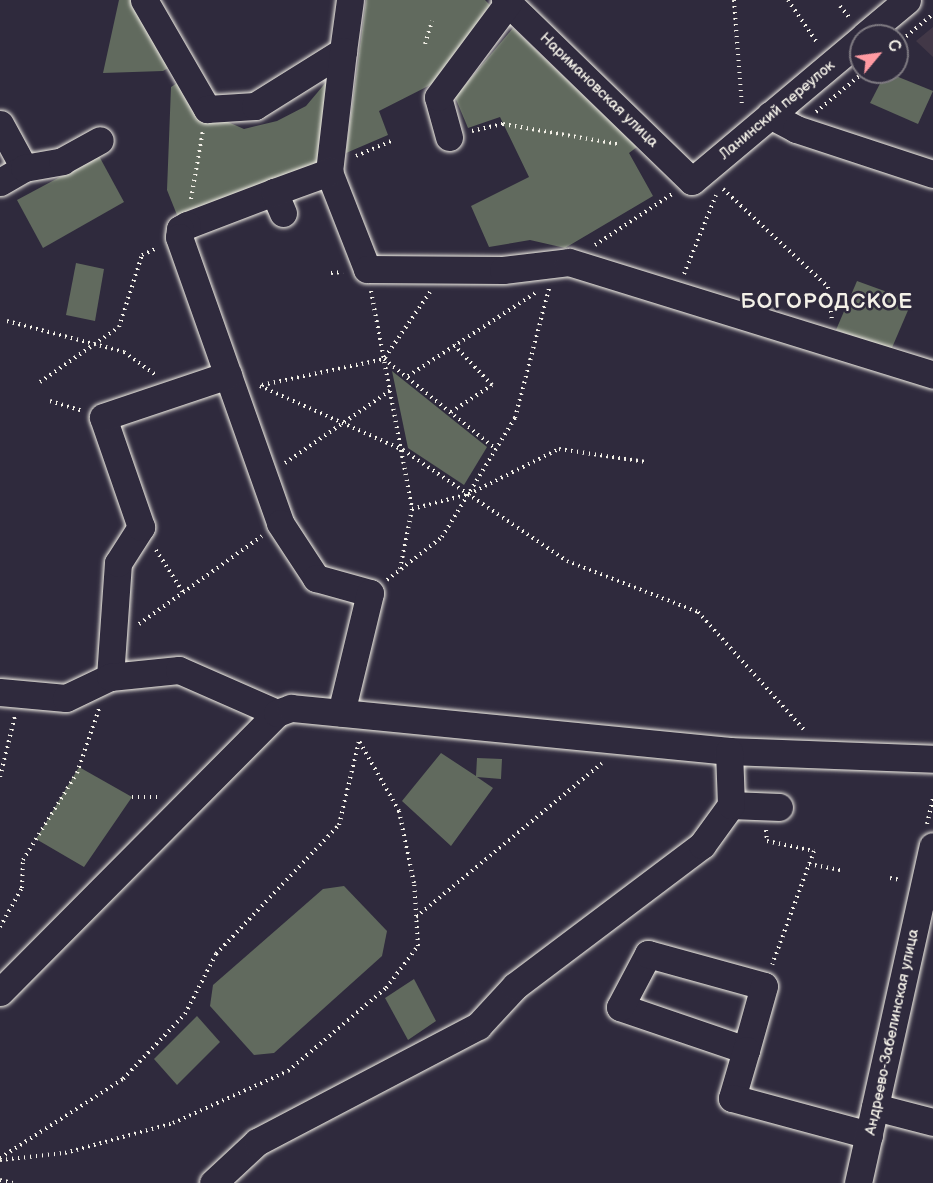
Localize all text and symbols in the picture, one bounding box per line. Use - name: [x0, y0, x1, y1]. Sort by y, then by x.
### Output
- north arrow: [849, 24, 909, 84]
- street label: Наримановская улица: [536, 29, 662, 151]
- text: С: [882, 37, 904, 55]
- street label: Ланинский переулок: [716, 56, 838, 164]
- district label: БОГОРОДСКОЕ: [740, 289, 914, 315]
- street label: Андреево-Забелинская улица: [861, 927, 923, 1137]

